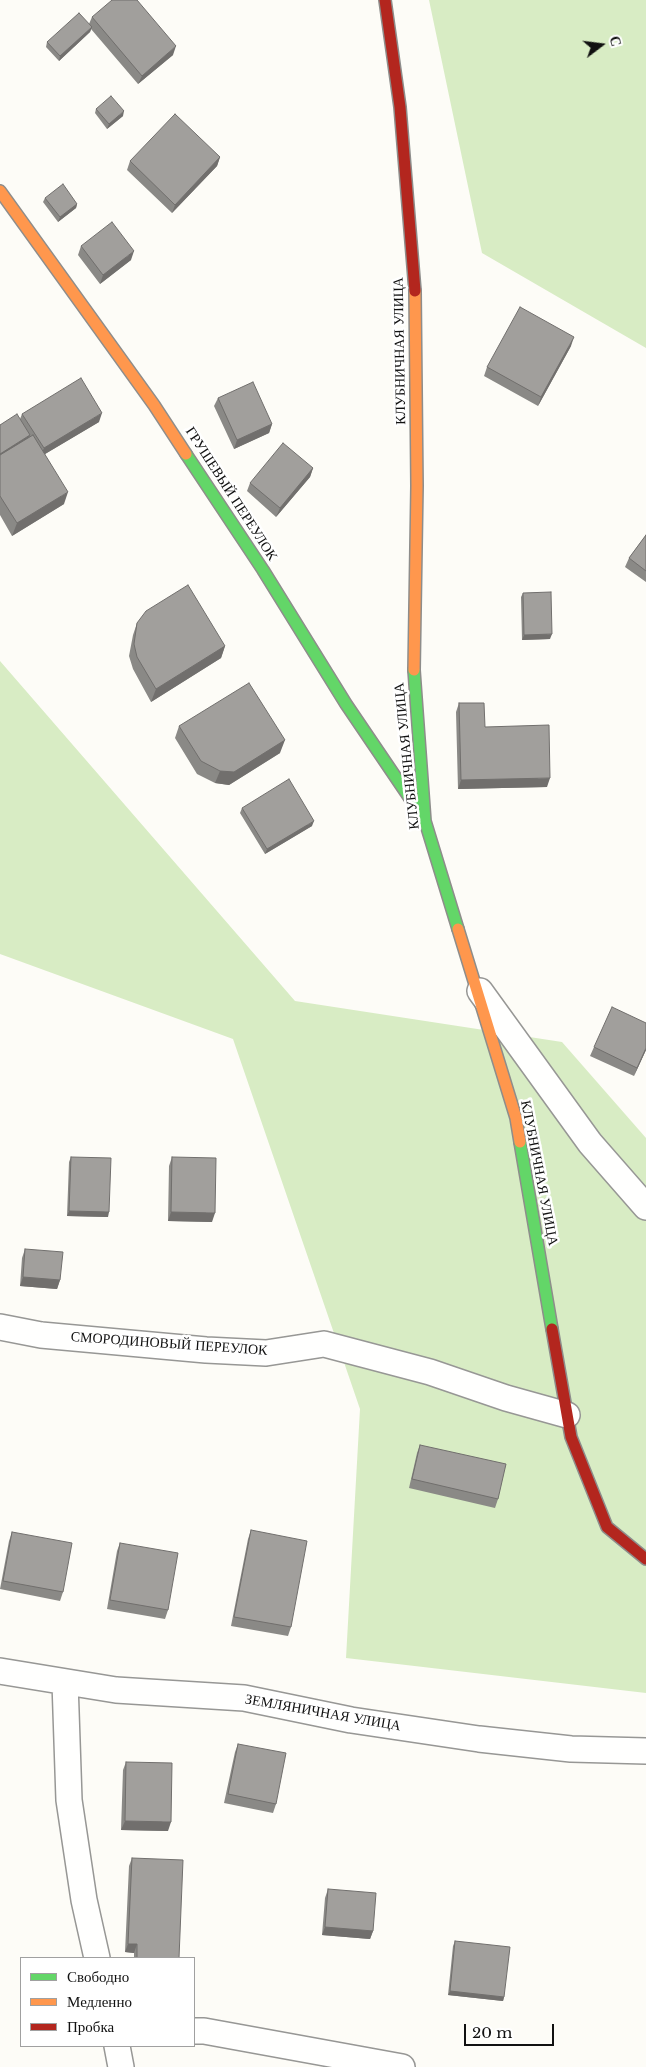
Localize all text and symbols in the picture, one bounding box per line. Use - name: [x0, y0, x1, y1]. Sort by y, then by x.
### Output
- north arrow: [576, 20, 626, 70]
- text: С: [605, 34, 625, 48]
- street label: КЛУБНИЧНАЯ УЛИЦА: [390, 277, 410, 425]
- street label: ГРУШЕВЫЙ ПЕРЕУЛОК: [181, 424, 281, 564]
- street label: КЛУБНИЧНАЯ УЛИЦА: [391, 682, 423, 830]
- street label: КЛУБНИЧНАЯ УЛИЦА: [517, 1099, 561, 1247]
- street label: СМОРОДИНОВЫЙ ПЕРЕУЛОК: [70, 1329, 268, 1359]
- street label: ЗЕМЛЯНИЧНАЯ УЛИЦА: [244, 1691, 402, 1735]
- legend: [20, 1957, 195, 2047]
- text: Свободно: [67, 1967, 129, 1986]
- text: Медленно: [67, 1992, 132, 2011]
- scale bar: [466, 2014, 556, 2046]
- text: Пробка: [67, 2017, 114, 2036]
- text: 20 m: [472, 2023, 512, 2042]

